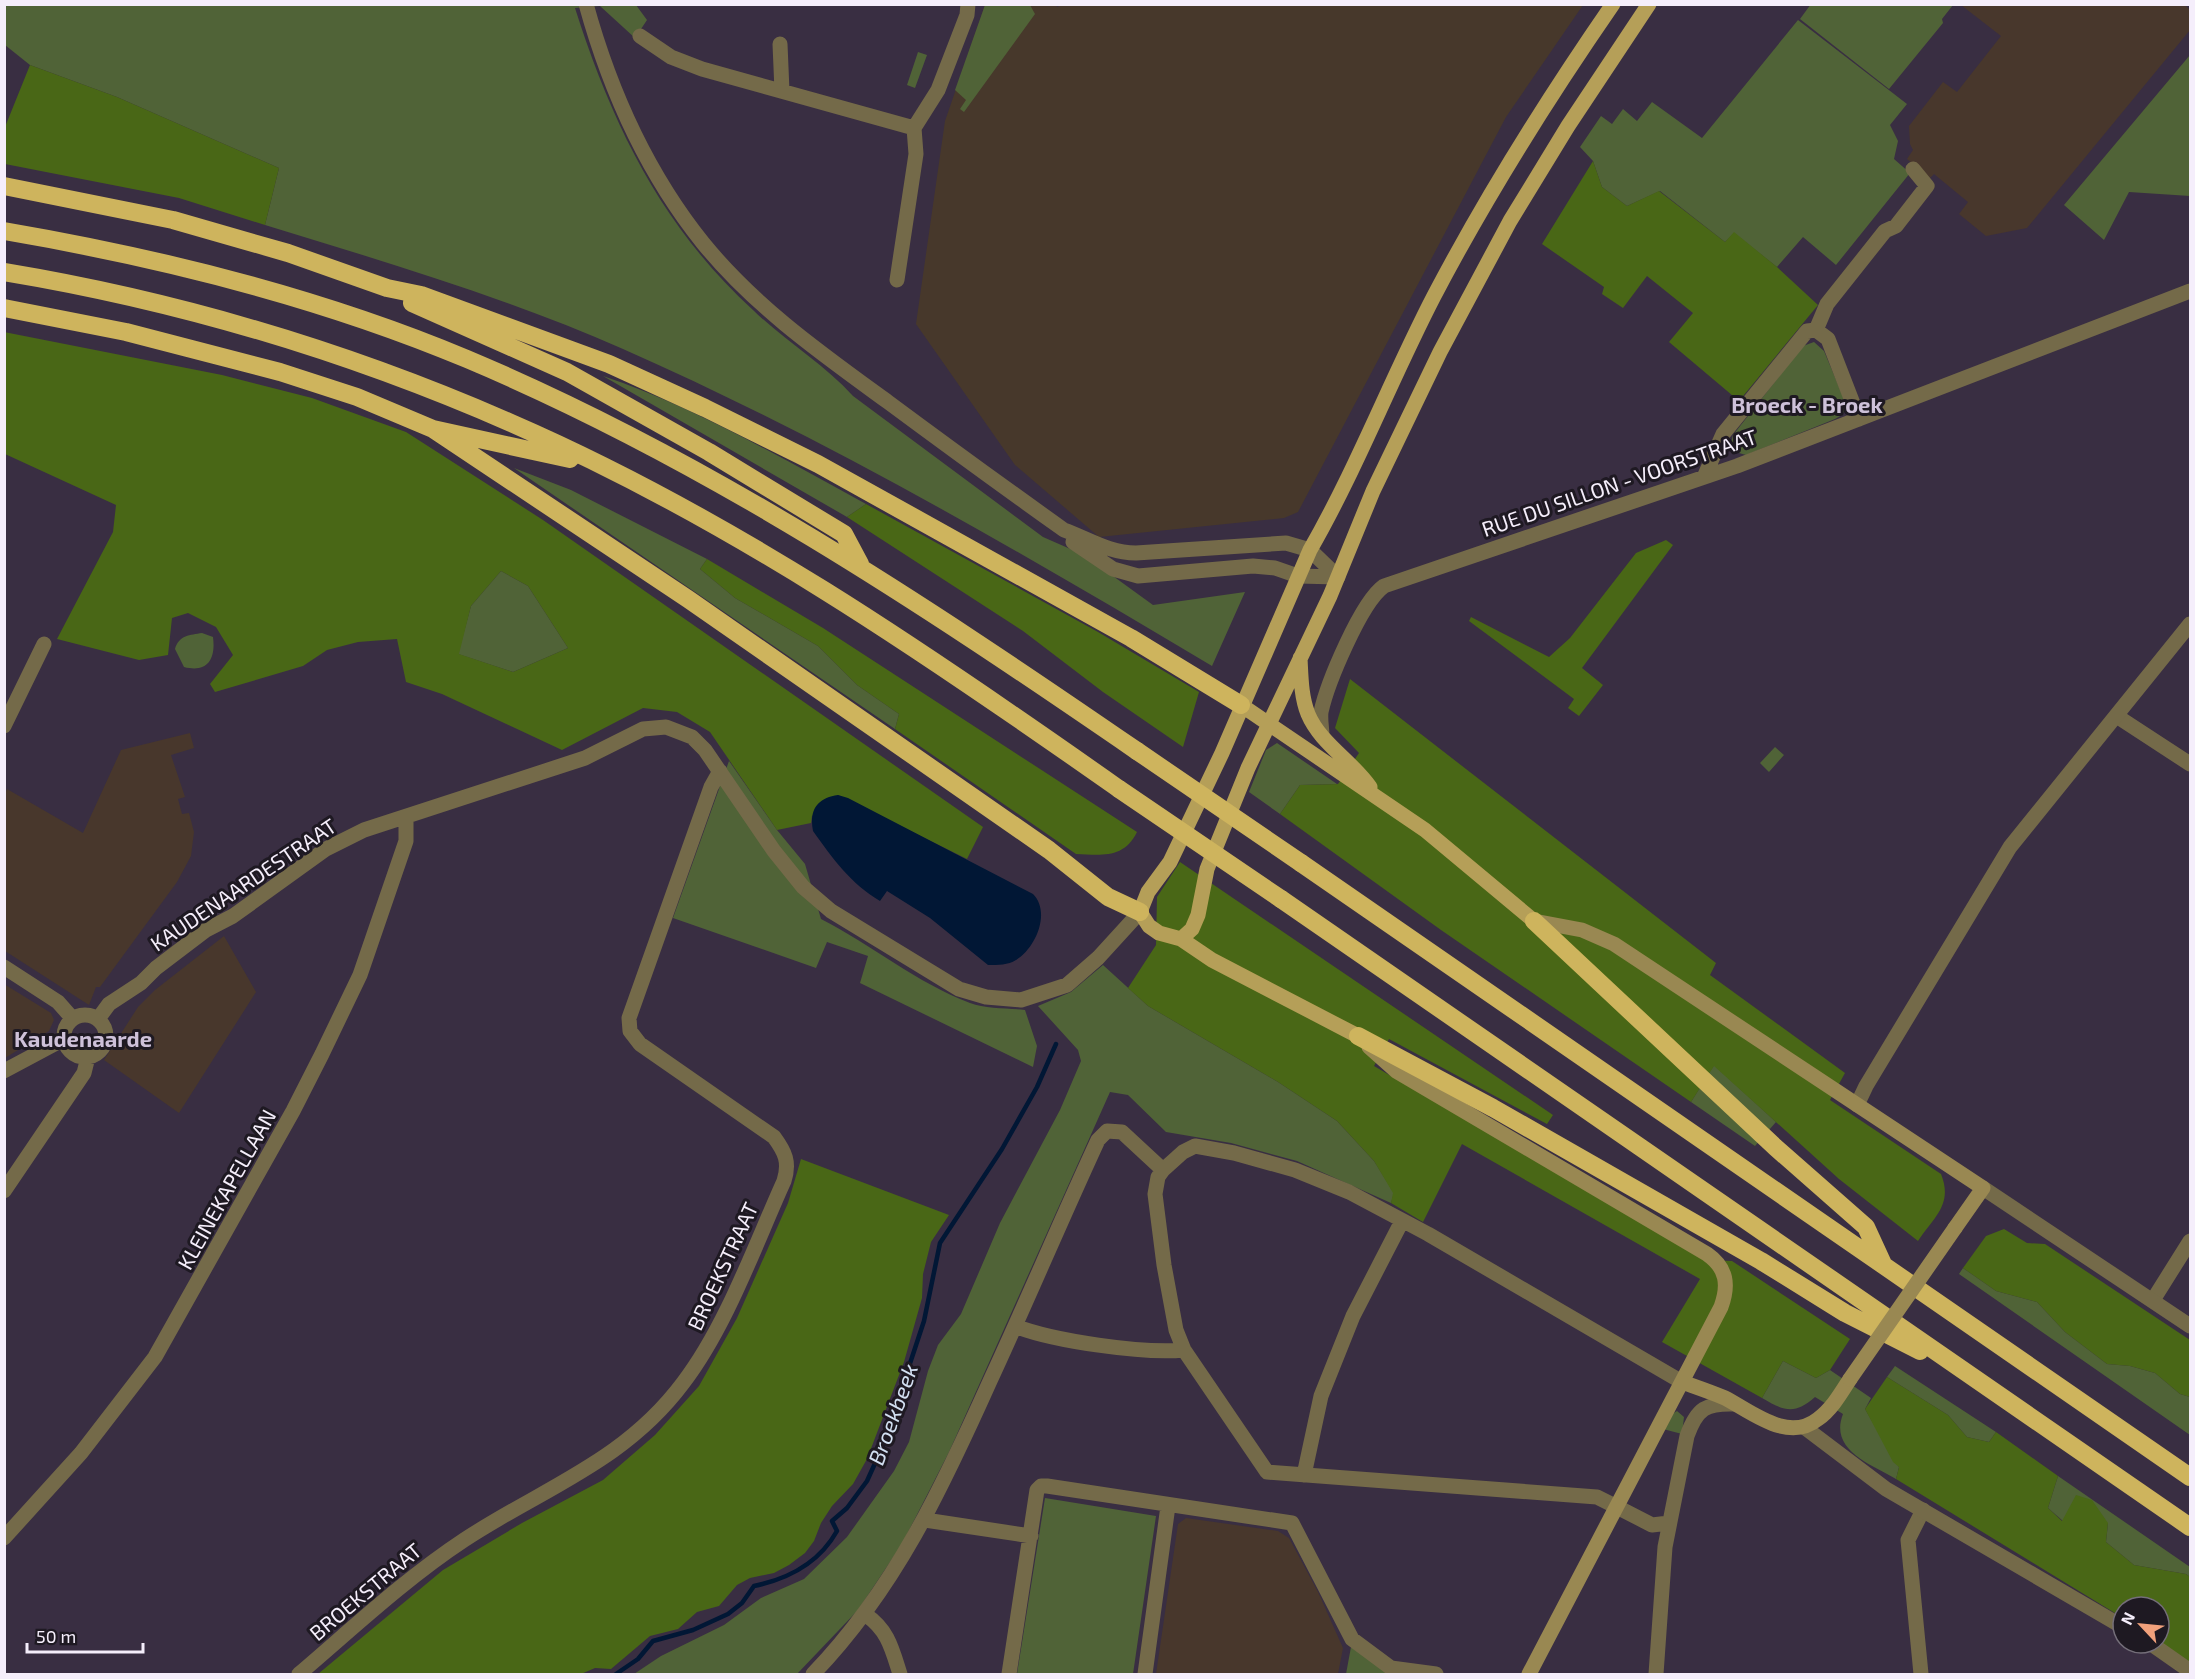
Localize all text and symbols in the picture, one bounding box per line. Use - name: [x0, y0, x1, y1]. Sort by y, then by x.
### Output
- district label: Broeck - Broek: [1731, 391, 1884, 417]
- street label: RUE DU SILLON - VOORSTRAAT: [1478, 423, 1760, 541]
- street label: KAUDENAARDESTRAAT: [145, 812, 341, 956]
- district label: Kaudenaarde: [14, 1025, 152, 1051]
- street label: KLEINEKAPELLAAN: [172, 1105, 280, 1273]
- street label: BROEKSTRAAT: [681, 1198, 763, 1334]
- water label: Broekbeek: [862, 1360, 922, 1468]
- street label: BROEKSTRAAT: [304, 1537, 426, 1645]
- north arrow: [2111, 1595, 2171, 1655]
- text: N: [2116, 1609, 2138, 1628]
- scale bar: [27, 1616, 142, 1654]
- text: 50 m: [36, 1625, 76, 1647]

